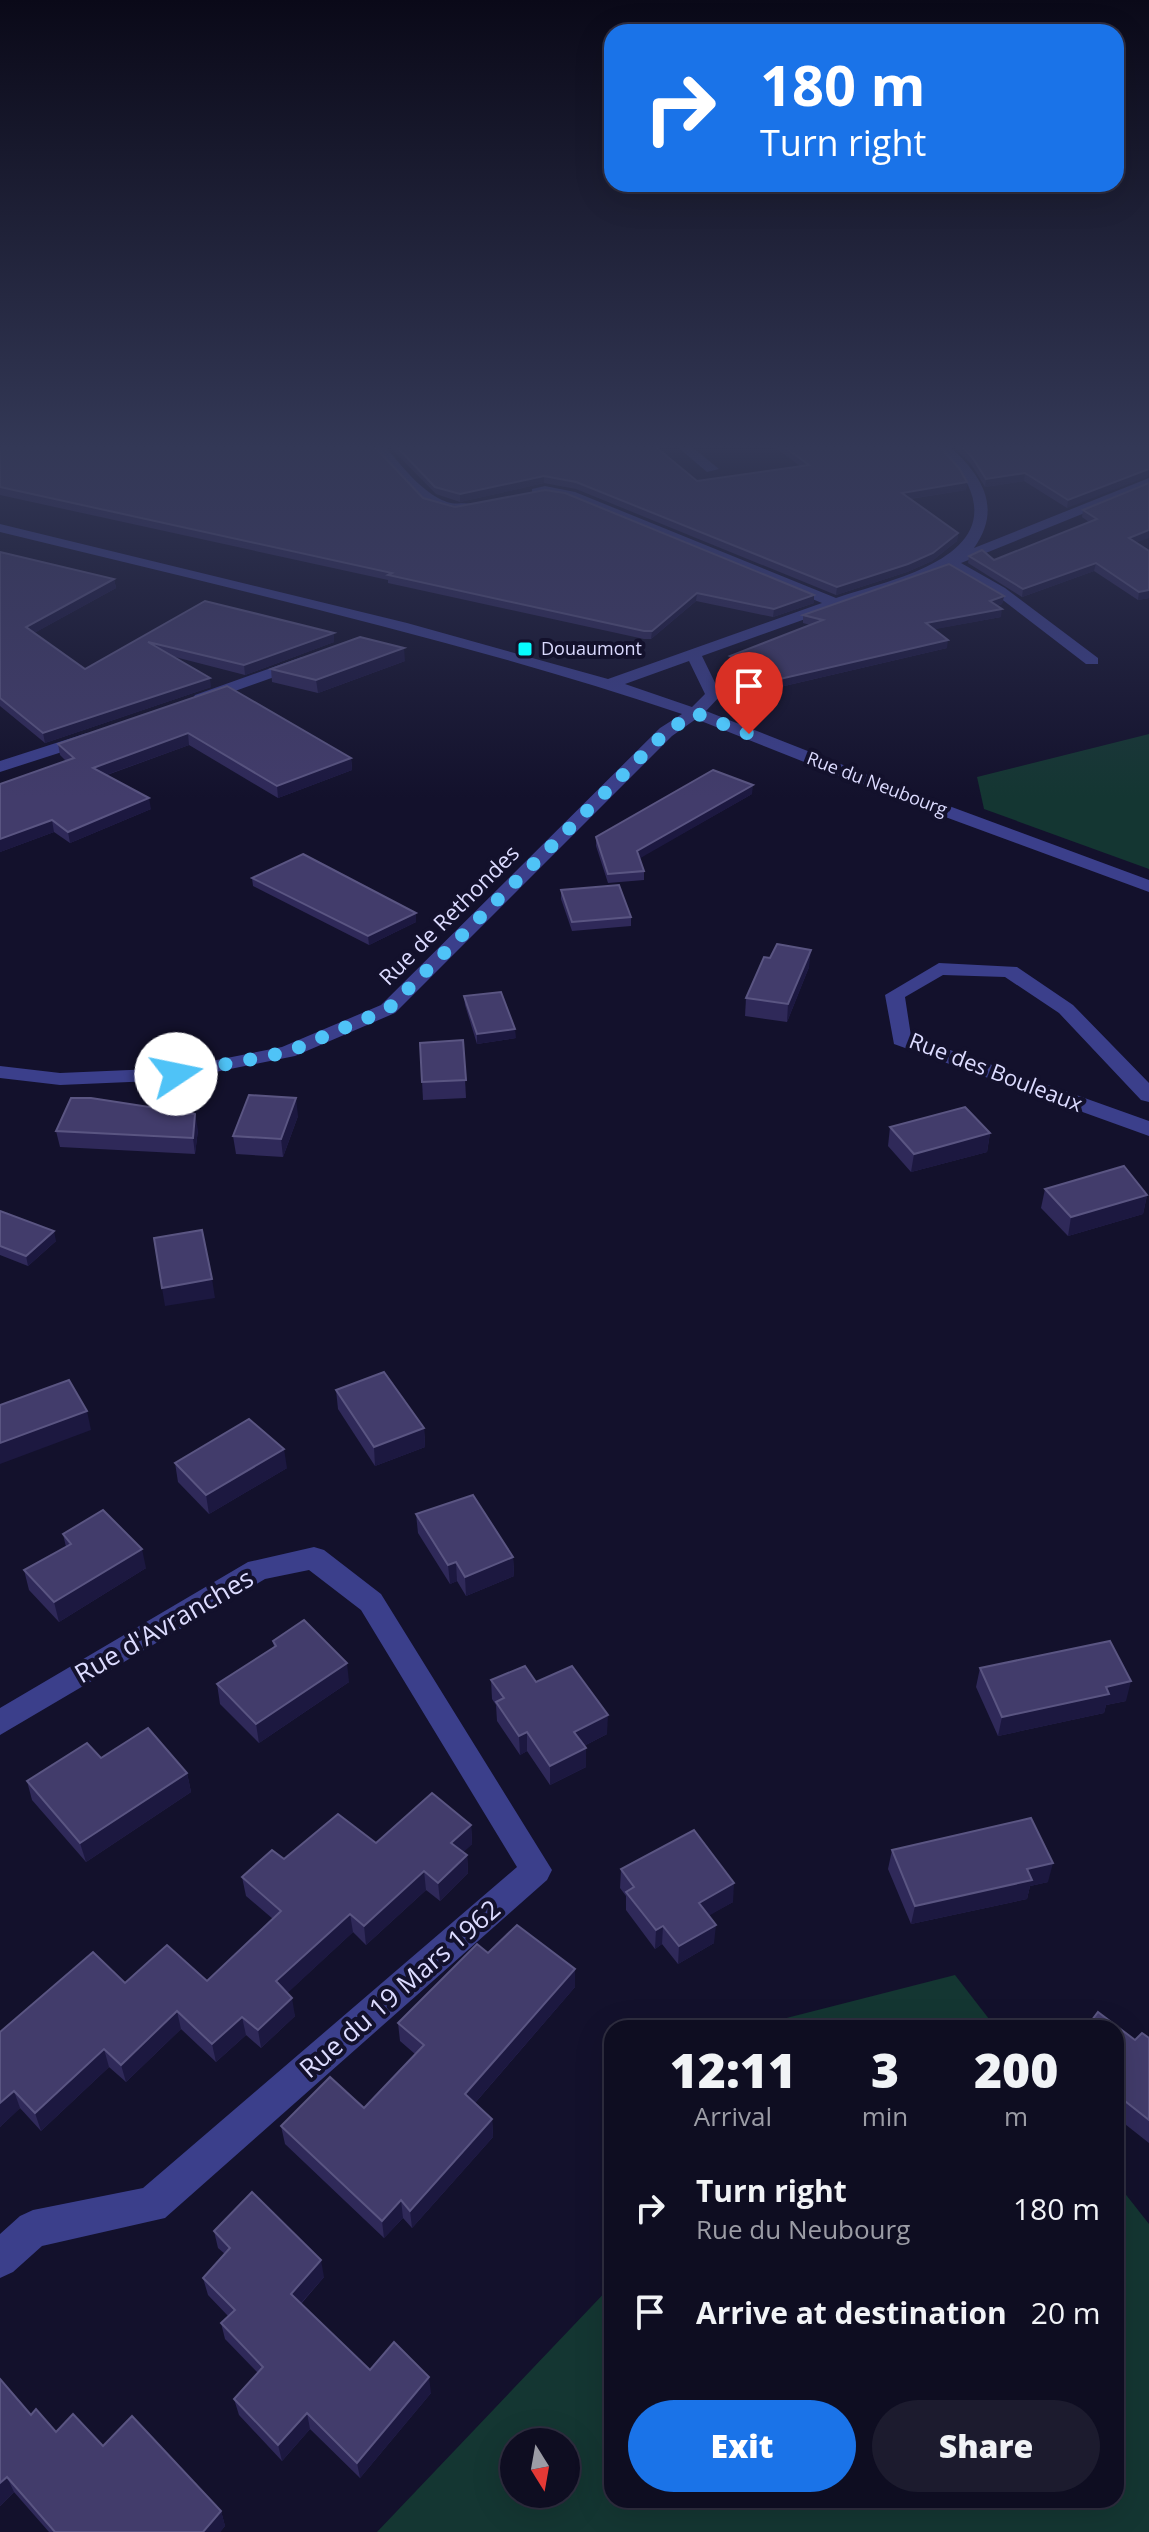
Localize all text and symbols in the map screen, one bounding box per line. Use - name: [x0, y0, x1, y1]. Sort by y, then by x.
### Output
- text: 180 m: [760, 46, 926, 122]
- icon: right: [628, 56, 732, 160]
- text: Turn right: [760, 118, 926, 167]
- place label: Douaumont: [541, 636, 642, 660]
- marker: Douaumont: [516, 640, 534, 658]
- pin: [715, 652, 783, 734]
- icon: arrive: [727, 664, 771, 708]
- street label: Rue du Neubourg: [804, 745, 951, 821]
- street label: Rue de Rethondes: [372, 838, 525, 991]
- street label: Rue des Bouleaux: [905, 1024, 1088, 1118]
- position arrow: [134, 1032, 218, 1116]
- street label: Rue d'Avranches: [68, 1559, 259, 1691]
- street label: Rue du 19 Mars 1962: [291, 1891, 508, 2086]
- text: 12:11: [670, 2037, 796, 2102]
- text: 3: [871, 2037, 899, 2102]
- text: 200: [974, 2037, 1058, 2102]
- text: Arrival: [694, 2098, 772, 2134]
- text: min: [862, 2098, 908, 2134]
- text: m: [1004, 2098, 1028, 2134]
- text: Turn right: [696, 2170, 847, 2211]
- icon: right: [628, 2186, 672, 2230]
- text: 180 m: [1013, 2188, 1100, 2229]
- text: Rue du Neubourg: [696, 2211, 910, 2247]
- icon: arrive: [628, 2290, 672, 2334]
- text: Arrive at destination: [696, 2292, 1007, 2333]
- text: 20 m: [1031, 2292, 1101, 2333]
- button: Exit: [628, 2400, 856, 2492]
- button: Share: [872, 2400, 1100, 2492]
- north arrow: [500, 2428, 580, 2508]
- map controls: [500, 2428, 580, 2508]

